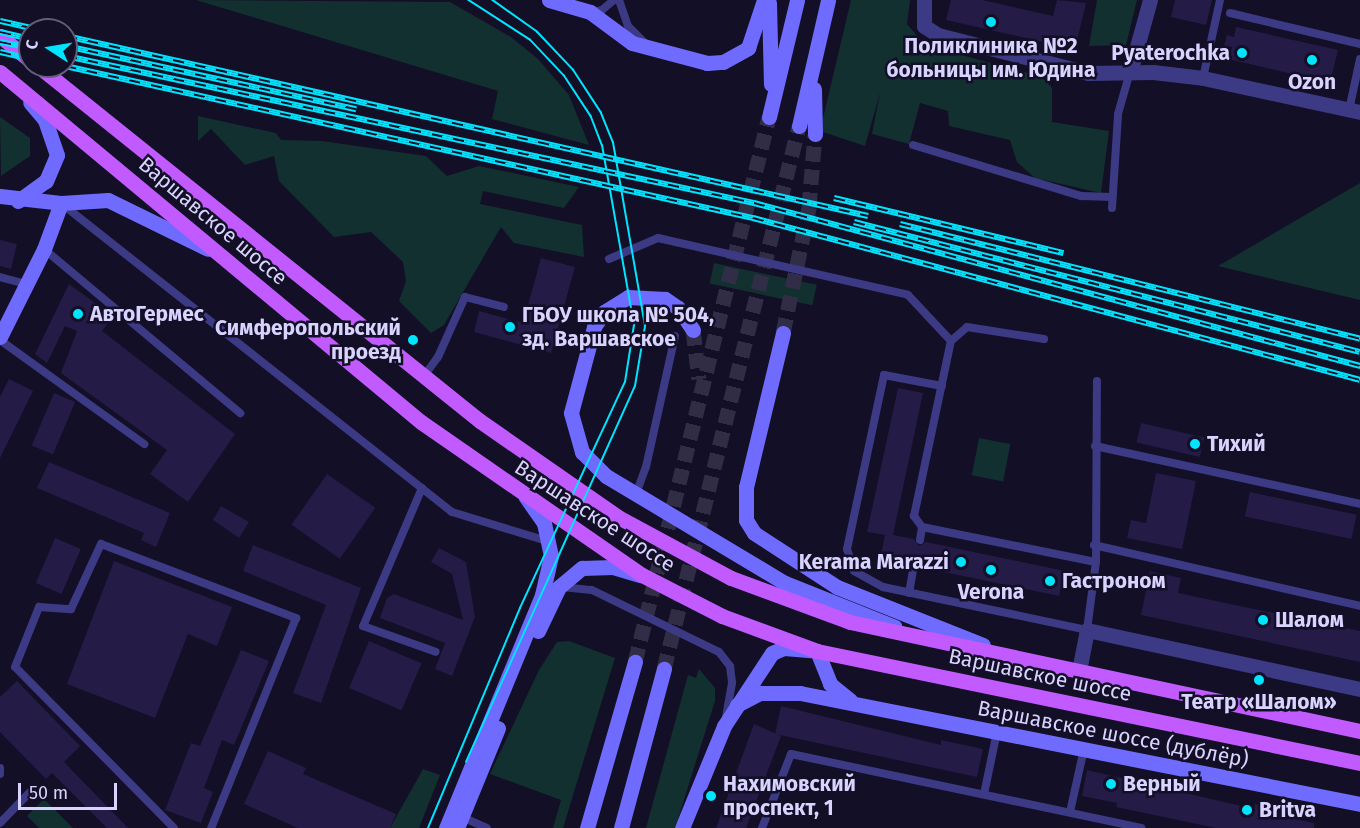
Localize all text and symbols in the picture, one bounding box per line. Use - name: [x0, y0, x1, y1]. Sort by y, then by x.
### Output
- marker: Поликлиника №2 больницы им. Юдина: [982, 13, 1000, 31]
- north arrow: [18, 18, 78, 78]
- place label: Поликлиника №2 больницы им. Юдина: [887, 33, 1095, 83]
- text: С: [22, 38, 42, 51]
- place label: Pyaterochka: [1111, 40, 1230, 66]
- marker: Pyaterochka: [1235, 46, 1249, 60]
- marker: Ozon: [1305, 53, 1319, 67]
- place label: Ozon: [1288, 69, 1336, 95]
- street label: Варшавское шоссе: [134, 151, 292, 291]
- place label: АвтоГермес: [90, 301, 204, 327]
- place label: ГБОУ школа № 504, зд. Варшавское: [522, 302, 714, 352]
- marker: АвтоГермес: [71, 307, 85, 321]
- place label: Симферопольский проезд: [215, 315, 401, 365]
- marker: ГБОУ школа № 504, зд. Варшавское: [503, 320, 517, 334]
- marker: Симферопольский проезд: [406, 333, 420, 347]
- place label: Тихий: [1207, 431, 1266, 457]
- marker: Тихий: [1188, 437, 1202, 451]
- street label: Варшавское шоссе: [510, 455, 680, 577]
- place label: Kerama Marazzi: [799, 549, 949, 575]
- marker: Kerama Marazzi: [954, 555, 968, 569]
- marker: Verona: [984, 563, 998, 577]
- place label: Гастроном: [1062, 568, 1166, 594]
- marker: Гастроном: [1043, 574, 1057, 588]
- place label: Verona: [958, 579, 1024, 605]
- place label: Шалом: [1275, 607, 1344, 633]
- marker: Шалом: [1256, 613, 1270, 627]
- street label: Варшавское шоссе: [946, 643, 1134, 707]
- marker: Театр «Шалом»: [1252, 673, 1266, 687]
- place label: Театр «Шалом»: [1181, 689, 1337, 715]
- street label: Варшавское шоссе (дублёр): [975, 695, 1251, 773]
- scale bar: [21, 771, 120, 809]
- place label: Нахимовский проспект, 1: [723, 771, 856, 821]
- place label: Верный: [1123, 771, 1201, 797]
- marker: Верный: [1104, 777, 1118, 791]
- text: 50 m: [29, 782, 68, 804]
- marker: Нахимовский проспект, 1: [704, 789, 718, 803]
- place label: Britva: [1259, 797, 1316, 823]
- marker: Britva: [1240, 803, 1254, 817]

